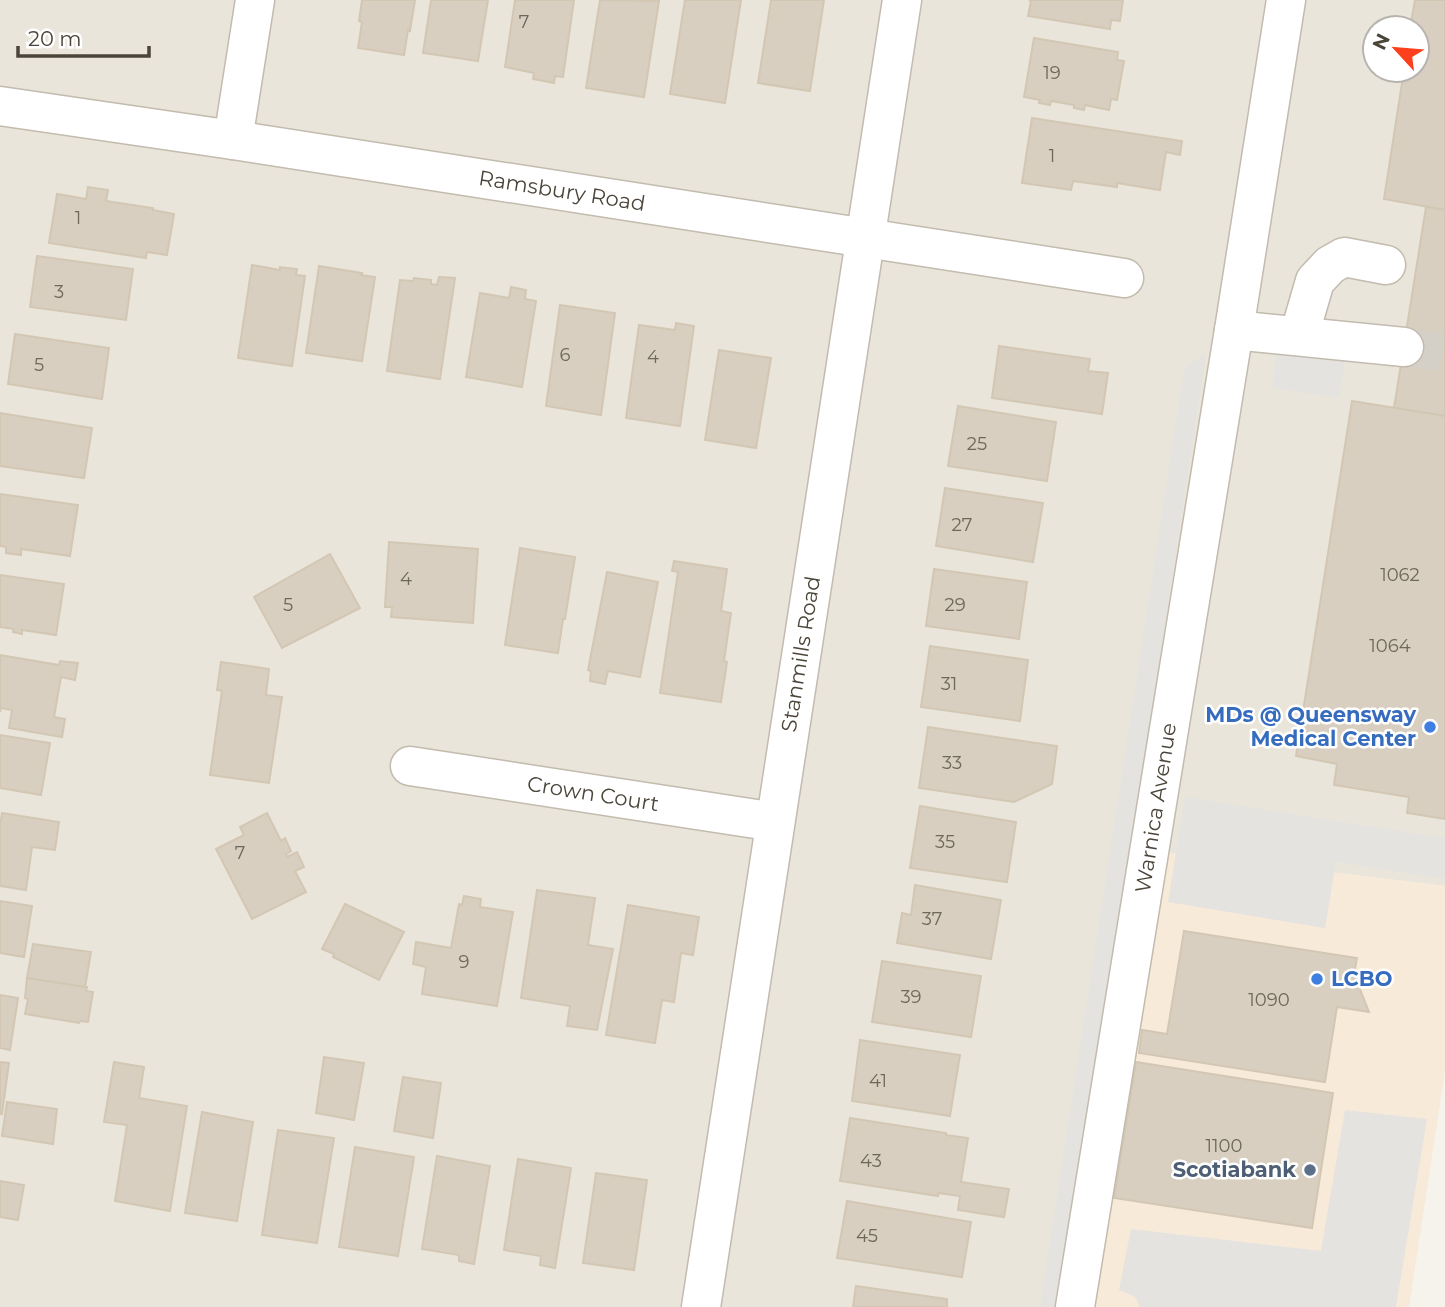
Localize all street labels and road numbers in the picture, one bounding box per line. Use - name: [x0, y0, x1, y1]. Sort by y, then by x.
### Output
- street label: Ramsbury Road: [477, 165, 647, 216]
- street label: Stanmills Road: [776, 574, 825, 734]
- street label: Warnica Avenue: [1130, 721, 1181, 895]
- street label: Crown Court: [525, 771, 661, 816]

